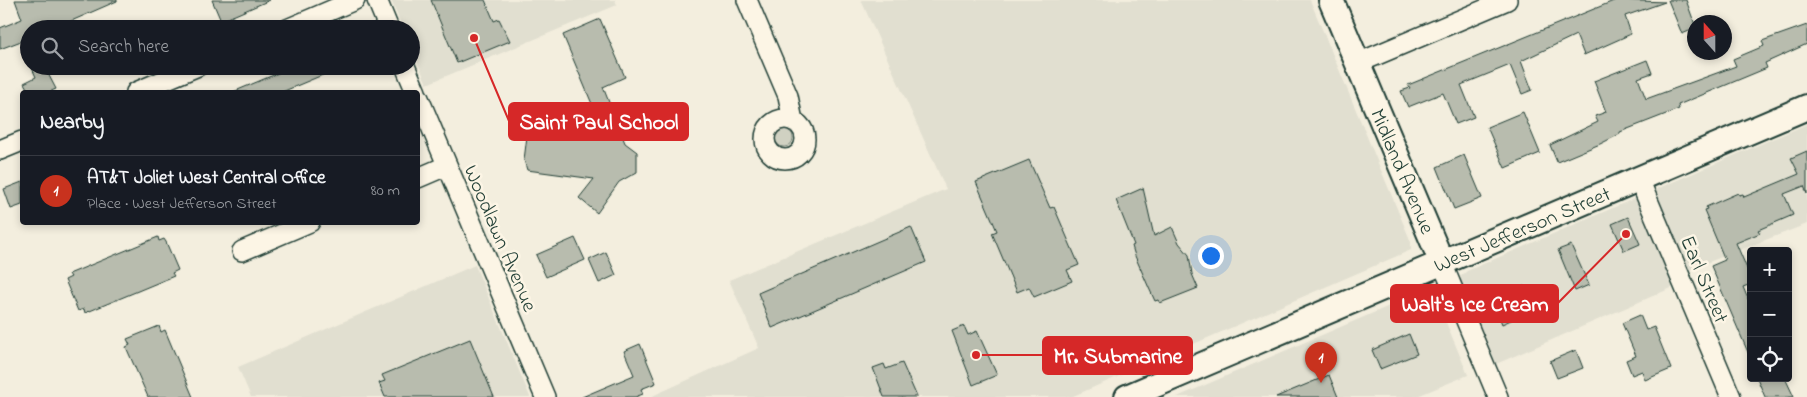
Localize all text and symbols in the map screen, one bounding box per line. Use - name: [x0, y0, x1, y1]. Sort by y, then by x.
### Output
- north arrow: [1687, 15, 1732, 60]
- search box: [20, 20, 420, 75]
- icon: search: [38, 34, 66, 62]
- text: Search here: [78, 34, 169, 61]
- callout: Saint Paul School: [509, 103, 688, 140]
- street label: Midland Avenue: [1361, 105, 1441, 240]
- text: Nearby: [40, 108, 104, 138]
- text: Saint Paul School: [520, 108, 679, 140]
- street label: Woodlawn Avenue: [455, 161, 544, 317]
- text: AT&T Joliet West Central Office: [87, 165, 326, 192]
- text: 1: [53, 179, 59, 203]
- text: 80 m: [371, 179, 400, 203]
- street label: West Jefferson Street: [1430, 180, 1616, 282]
- text: Place · West Jefferson Street: [87, 192, 277, 216]
- street label: Earl Street: [1671, 231, 1735, 328]
- your location: [1198, 243, 1224, 269]
- map controls: [1747, 247, 1792, 382]
- button: +: [1747, 247, 1792, 292]
- callout: Walt's Ice Cream: [1391, 285, 1558, 322]
- text: Walt's Ice Cream: [1401, 290, 1549, 322]
- button: −: [1747, 292, 1792, 337]
- callout: Mr. Submarine: [1043, 337, 1192, 374]
- button: locate: [1747, 337, 1792, 382]
- text: Mr. Submarine: [1054, 342, 1184, 374]
- pin: 1: [1305, 342, 1337, 383]

